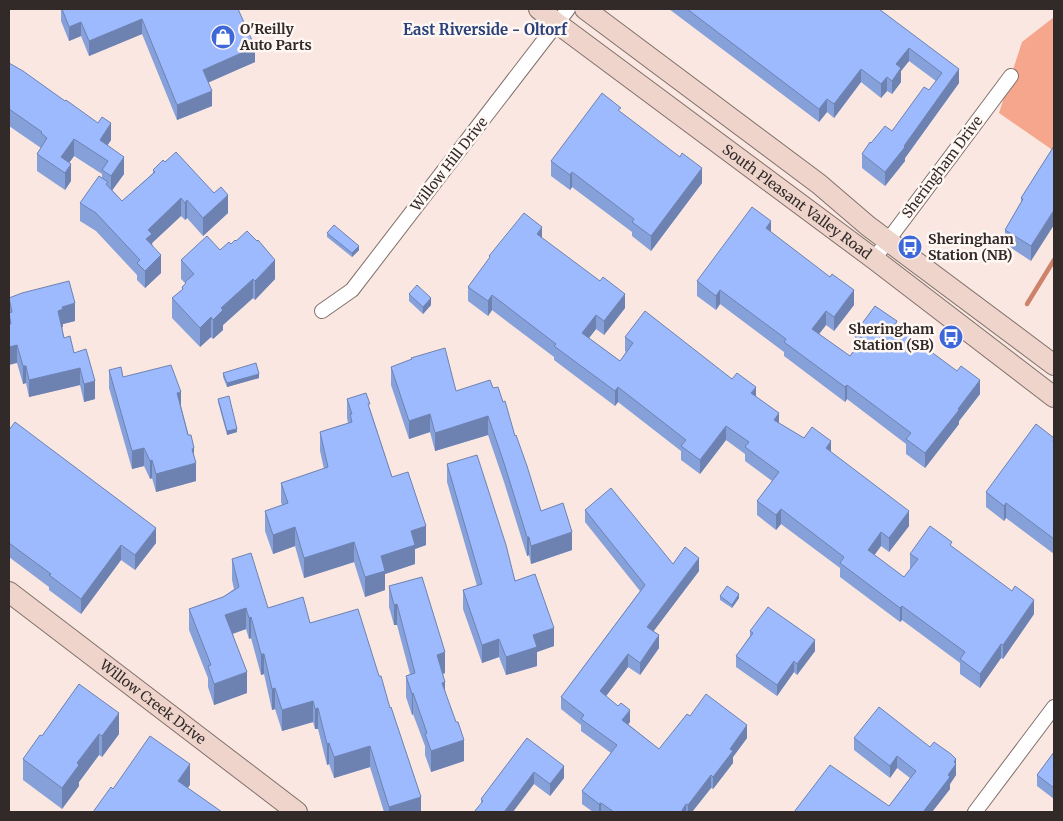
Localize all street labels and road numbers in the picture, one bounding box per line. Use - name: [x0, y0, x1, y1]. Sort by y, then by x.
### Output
- street label: Sheringham Drive: [898, 112, 986, 222]
- street label: Willow Hill Drive: [406, 113, 491, 215]
- street label: South Pleasant Valley Road: [719, 140, 876, 263]
- street label: Willow Creek Drive: [95, 655, 209, 748]

